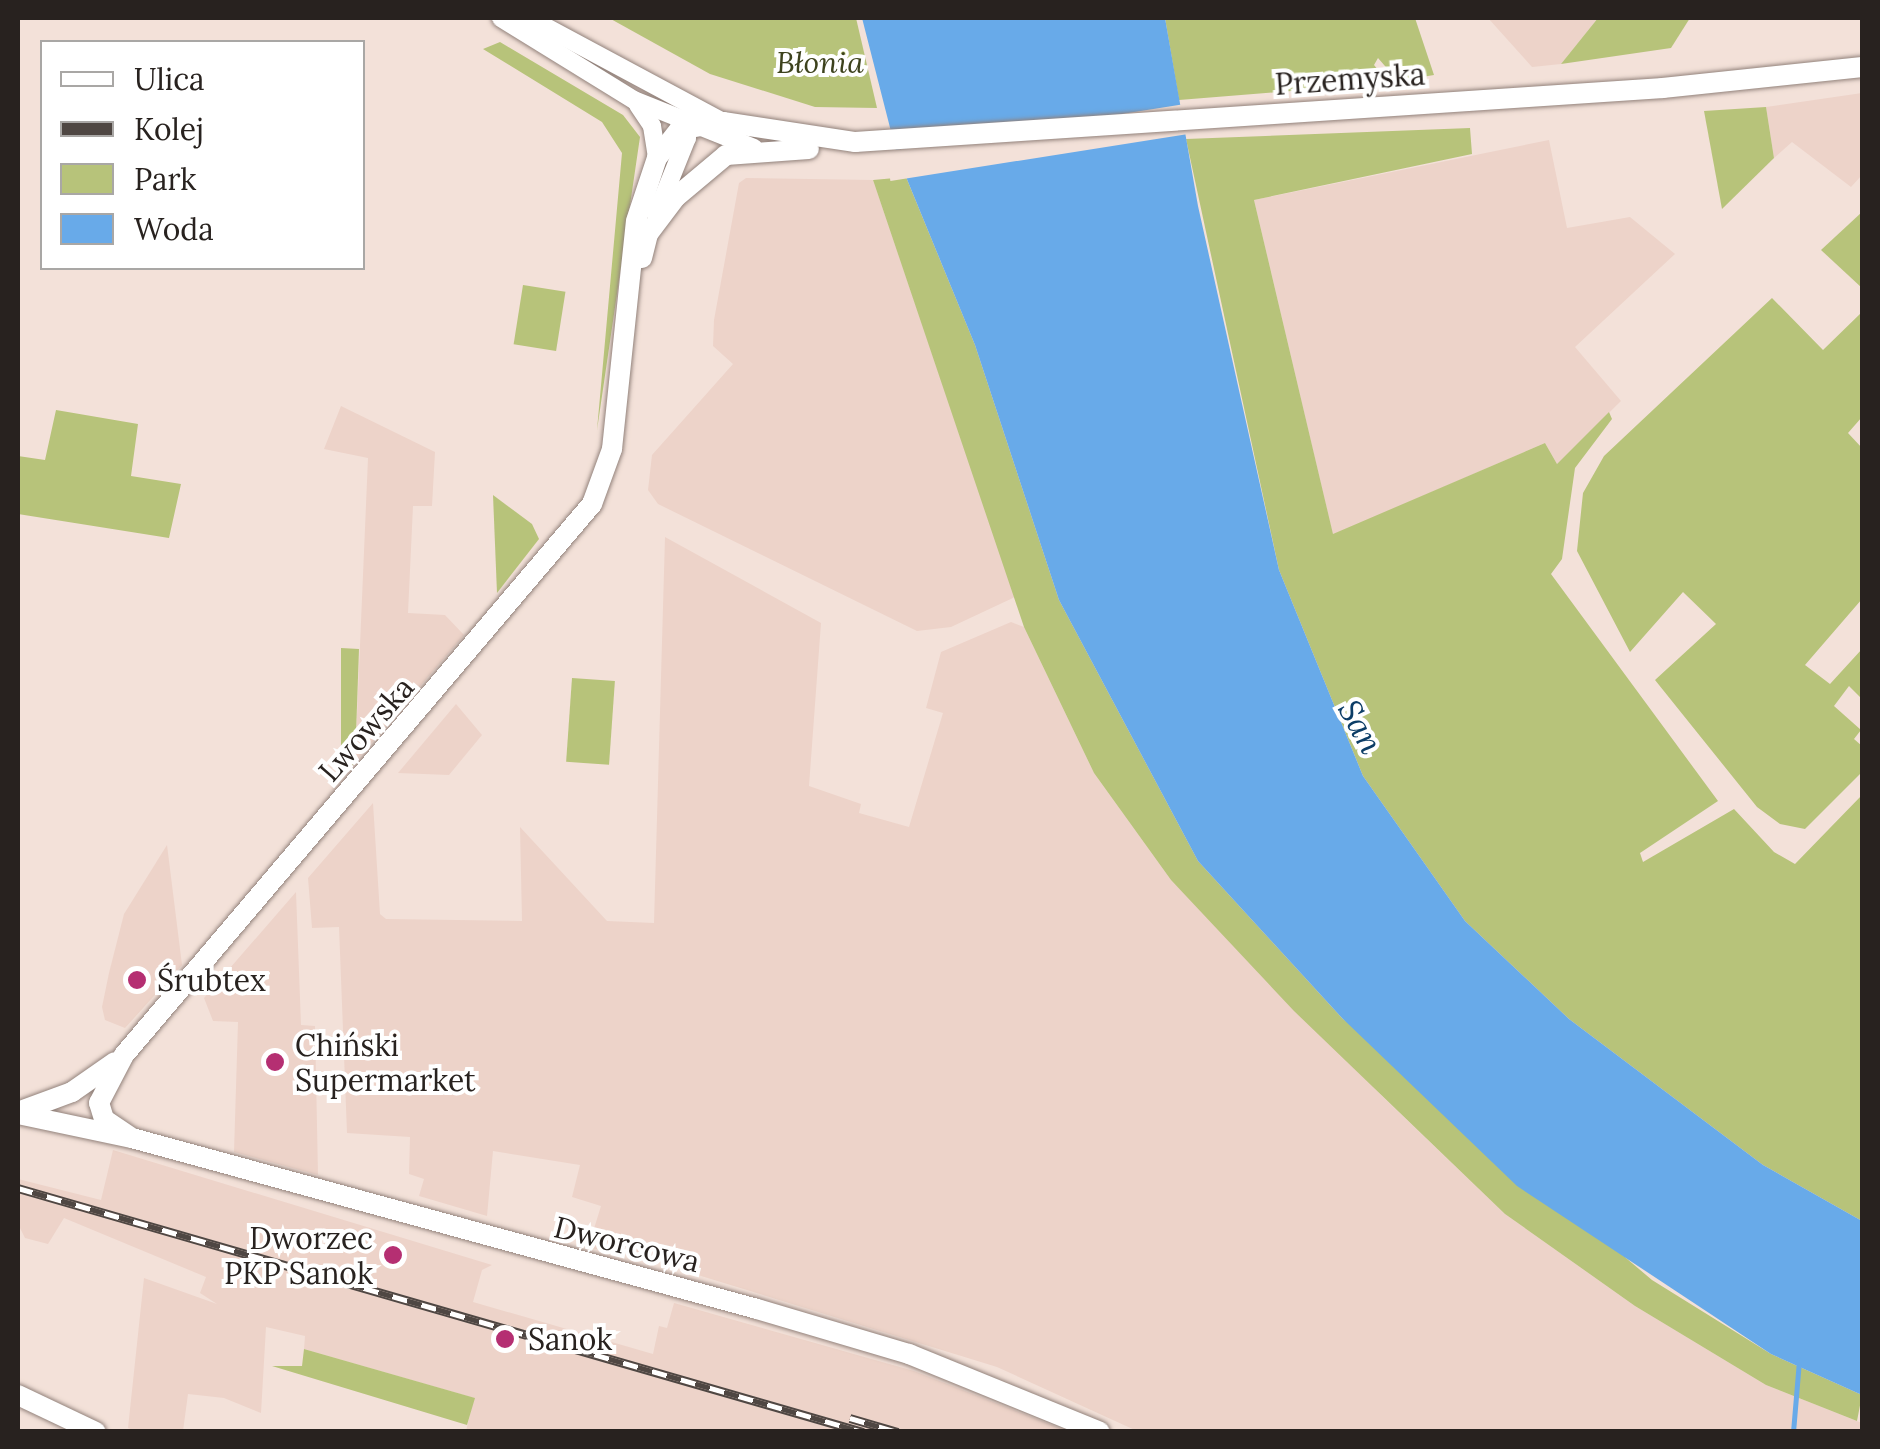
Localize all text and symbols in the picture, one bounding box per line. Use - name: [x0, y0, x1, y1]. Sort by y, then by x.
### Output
- legend: [40, 40, 365, 270]
- park label: Błonia: [776, 44, 864, 80]
- street label: Przemyska: [1274, 56, 1426, 102]
- text: Ulica: [134, 60, 205, 98]
- text: Kolej: [134, 110, 204, 148]
- text: Park: [134, 160, 196, 198]
- text: Woda: [134, 210, 214, 248]
- street label: Lwowska: [311, 669, 421, 789]
- water label: San: [1330, 693, 1390, 761]
- place label: Śrubtex: [157, 962, 266, 998]
- marker: Śrubtex: [126, 969, 148, 991]
- place label: Chiński Supermarket: [295, 1027, 476, 1098]
- marker: Chiński Supermarket: [264, 1051, 286, 1073]
- street label: Dworcowa: [551, 1209, 703, 1279]
- place label: Dworzec PKP Sanok: [224, 1220, 373, 1290]
- marker: Dworzec PKP Sanok: [382, 1244, 404, 1266]
- place label: Sanok: [528, 1321, 612, 1357]
- marker: Sanok: [492, 1326, 518, 1352]

